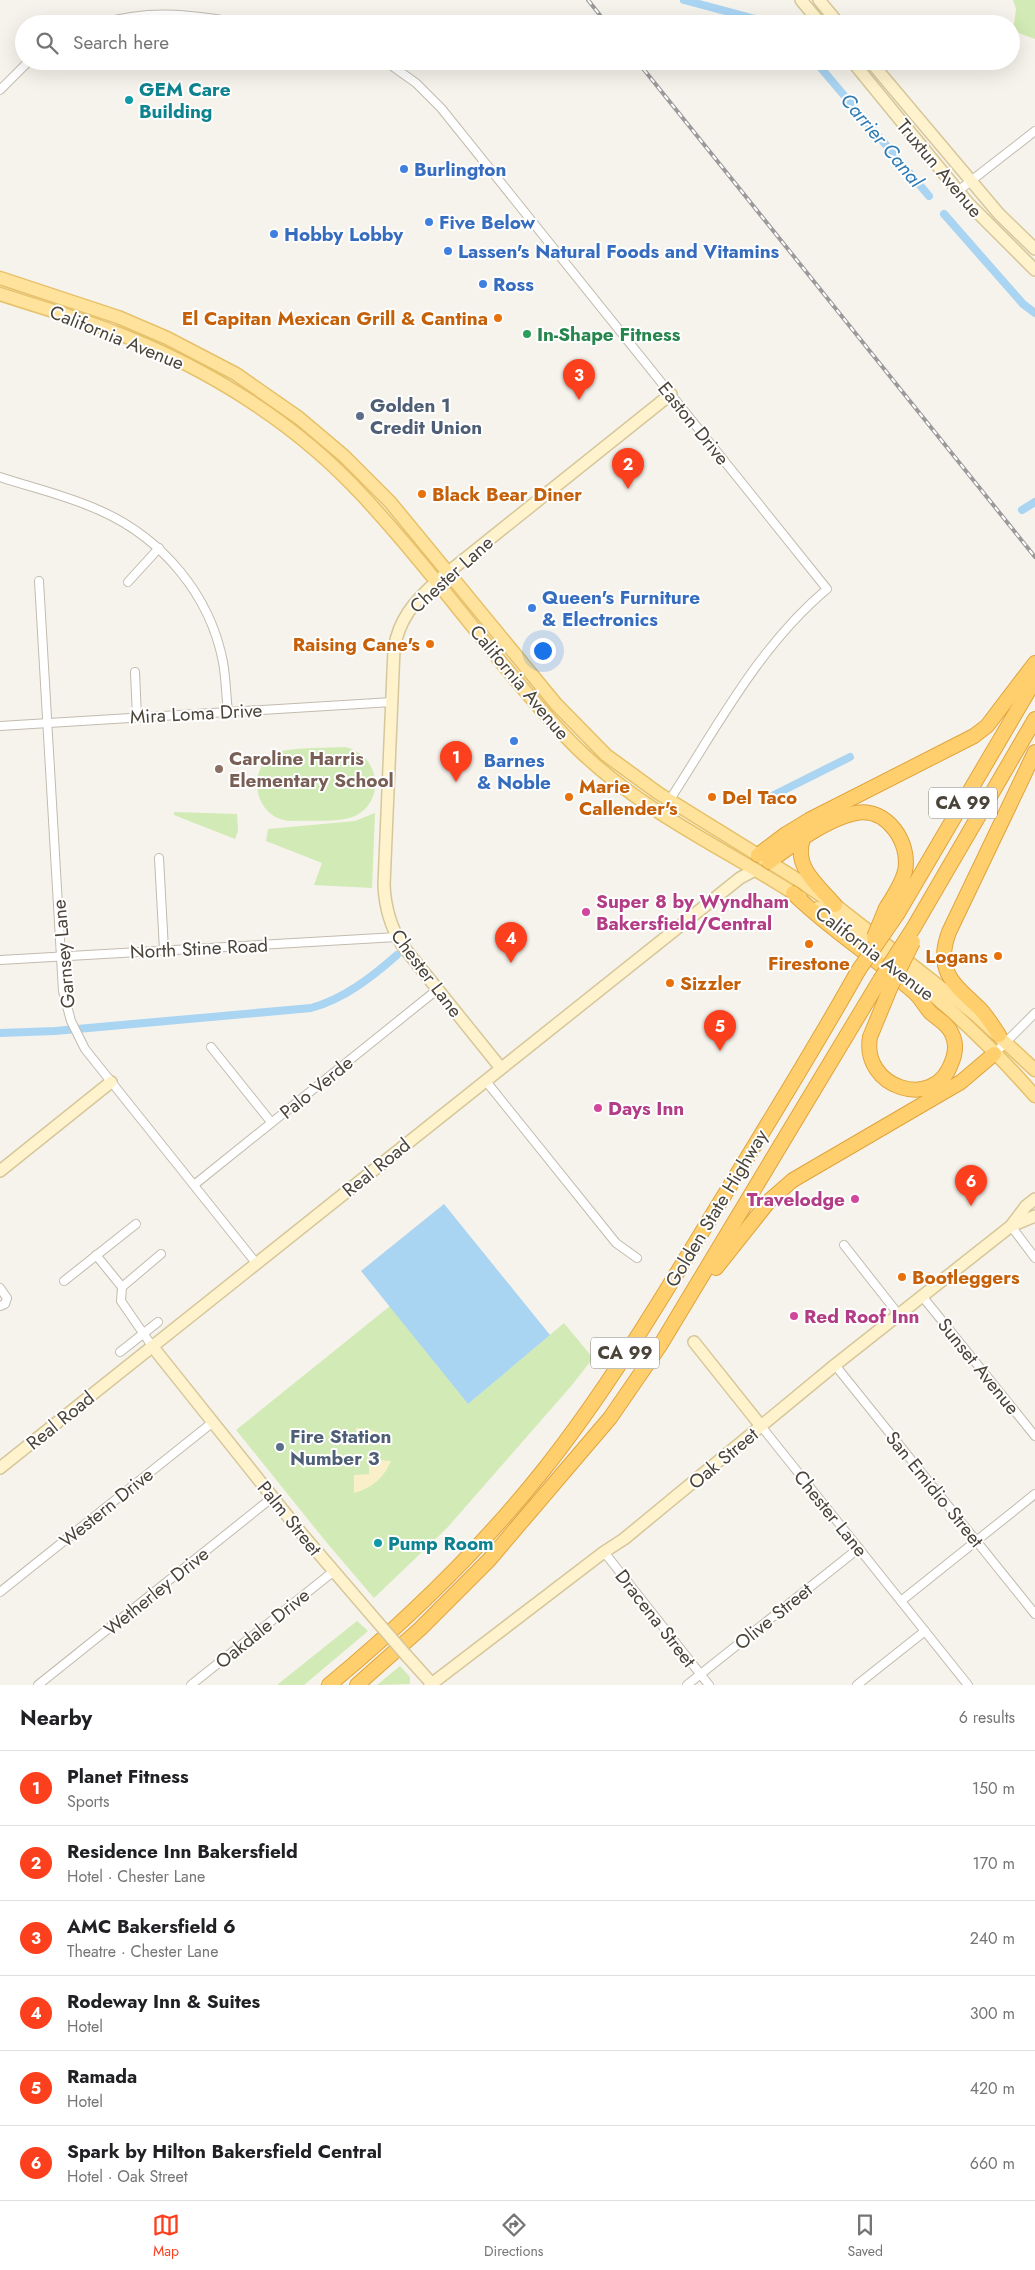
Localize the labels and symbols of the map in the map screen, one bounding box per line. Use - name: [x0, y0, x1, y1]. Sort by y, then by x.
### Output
- place label: GEM Care Building: [139, 76, 231, 125]
- water label: Carrier Canal: [833, 87, 931, 195]
- marker: GEM Care Building: [123, 94, 135, 106]
- street label: Truxtun Avenue: [890, 113, 989, 224]
- place label: Burlington: [414, 156, 506, 183]
- marker: Burlington: [398, 163, 410, 175]
- place label: Five Below: [439, 209, 536, 236]
- marker: Five Below: [423, 216, 435, 228]
- place label: Hobby Lobby: [284, 221, 404, 248]
- marker: Hobby Lobby: [268, 228, 280, 240]
- place label: Lassen's Natural Foods and Vitamins: [458, 238, 780, 265]
- marker: Lassen's Natural Foods and Vitamins: [442, 245, 454, 257]
- place label: Ross: [493, 271, 534, 298]
- marker: Ross: [477, 278, 489, 290]
- street label: California Avenue: [46, 298, 188, 377]
- place label: El Capitan Mexican Grill & Cantina: [182, 305, 488, 332]
- marker: El Capitan Mexican Grill & Cantina: [492, 312, 504, 324]
- place label: In-Shape Fitness: [537, 321, 681, 348]
- marker: In-Shape Fitness: [521, 328, 533, 340]
- pin: 3: [563, 359, 595, 400]
- street label: Easton Drive: [652, 376, 736, 471]
- place label: Golden 1 Credit Union: [370, 392, 482, 441]
- marker: Golden 1 Credit Union: [354, 410, 366, 422]
- pin: 2: [612, 448, 644, 489]
- place label: Black Bear Diner: [432, 481, 582, 508]
- marker: Black Bear Diner: [416, 488, 428, 500]
- street label: Chester Lane: [403, 529, 499, 619]
- place label: Queen's Furniture & Electronics: [542, 584, 700, 633]
- marker: Queen's Furniture & Electronics: [526, 602, 538, 614]
- street label: California Avenue: [463, 619, 576, 746]
- place label: Raising Cane's: [293, 631, 420, 658]
- marker: Raising Cane's: [424, 638, 436, 650]
- your location: [530, 638, 556, 664]
- street label: Mira Loma Drive: [129, 697, 263, 730]
- marker: Barnes & Noble: [508, 735, 520, 747]
- pin: 1: [440, 741, 472, 782]
- place label: Caroline Harris Elementary School: [229, 745, 394, 794]
- place label: Barnes & Noble: [477, 747, 551, 796]
- marker: Caroline Harris Elementary School: [213, 763, 225, 775]
- place label: Marie Callender's: [579, 773, 678, 822]
- place label: Del Taco: [722, 784, 797, 811]
- road number: CA 99: [929, 788, 997, 818]
- marker: Marie Callender's: [563, 791, 575, 803]
- marker: Del Taco: [706, 791, 718, 803]
- place label: Super 8 by Wyndham Bakersfield/Central: [596, 888, 789, 937]
- street label: Garnsey Lane: [45, 898, 82, 1009]
- street label: California Avenue: [810, 900, 940, 1007]
- marker: Super 8 by Wyndham Bakersfield/Central: [580, 906, 592, 918]
- pin: 4: [495, 922, 527, 963]
- street label: Chester Lane: [384, 923, 469, 1023]
- street label: North Stine Road: [129, 931, 269, 966]
- marker: Firestone: [803, 938, 815, 950]
- place label: Logans: [925, 943, 988, 970]
- place label: Firestone: [768, 950, 850, 977]
- marker: Logans: [992, 950, 1004, 962]
- place label: Sizzler: [680, 970, 742, 997]
- marker: Sizzler: [664, 977, 676, 989]
- pin: 5: [704, 1010, 736, 1051]
- street label: Palo Verde: [274, 1049, 359, 1125]
- place label: Days Inn: [608, 1095, 684, 1122]
- marker: Days Inn: [592, 1102, 604, 1114]
- street label: Golden State Highway: [659, 1124, 775, 1292]
- street label: Real Road: [336, 1132, 416, 1203]
- pin: 6: [955, 1165, 987, 1206]
- place label: Travelodge: [747, 1186, 845, 1213]
- marker: Travelodge: [849, 1193, 861, 1205]
- place label: Bootleggers: [912, 1264, 1020, 1291]
- marker: Bootleggers: [896, 1271, 908, 1283]
- place label: Red Roof Inn: [804, 1303, 919, 1330]
- marker: Red Roof Inn: [788, 1310, 800, 1322]
- street label: Sunset Avenue: [931, 1312, 1026, 1421]
- road number: CA 99: [591, 1338, 659, 1369]
- street label: Real Road: [20, 1385, 100, 1456]
- street label: Oak Street: [683, 1421, 764, 1496]
- place label: Fire Station Number 3: [290, 1423, 391, 1472]
- street label: San Emidio Street: [879, 1425, 990, 1554]
- marker: Fire Station Number 3: [274, 1441, 286, 1453]
- street label: Western Drive: [54, 1461, 159, 1554]
- street label: Chester Lane: [787, 1464, 874, 1563]
- street label: Palm Street: [251, 1475, 328, 1562]
- place label: Pump Room: [388, 1530, 494, 1557]
- marker: Pump Room: [372, 1537, 384, 1549]
- street label: Wetherley Drive: [98, 1540, 215, 1642]
- street label: Dracena Street: [609, 1564, 703, 1673]
- street label: Olive Street: [729, 1576, 818, 1656]
- street label: Oakdale Drive: [209, 1582, 315, 1675]

